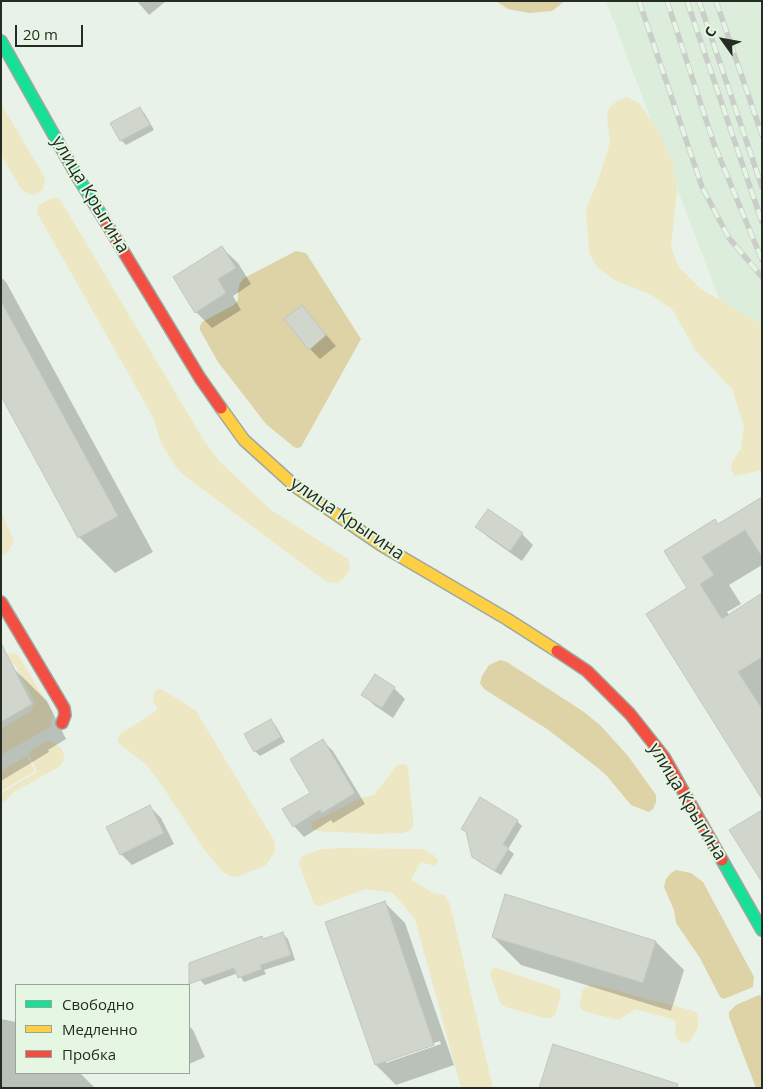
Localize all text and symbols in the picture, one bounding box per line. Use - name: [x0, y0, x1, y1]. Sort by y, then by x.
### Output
- scale bar: [18, 15, 85, 47]
- north arrow: [698, 15, 748, 65]
- text: С: [699, 23, 720, 41]
- text: 20 m: [23, 24, 58, 44]
- street label: улица Крыгина: [46, 132, 134, 258]
- street label: улица Крыгина: [286, 473, 408, 565]
- street label: улица Крыгина: [643, 739, 731, 865]
- legend: [15, 984, 190, 1074]
- text: Свободно: [62, 994, 134, 1014]
- text: Медленно: [62, 1019, 138, 1039]
- text: Пробка: [62, 1044, 116, 1064]

